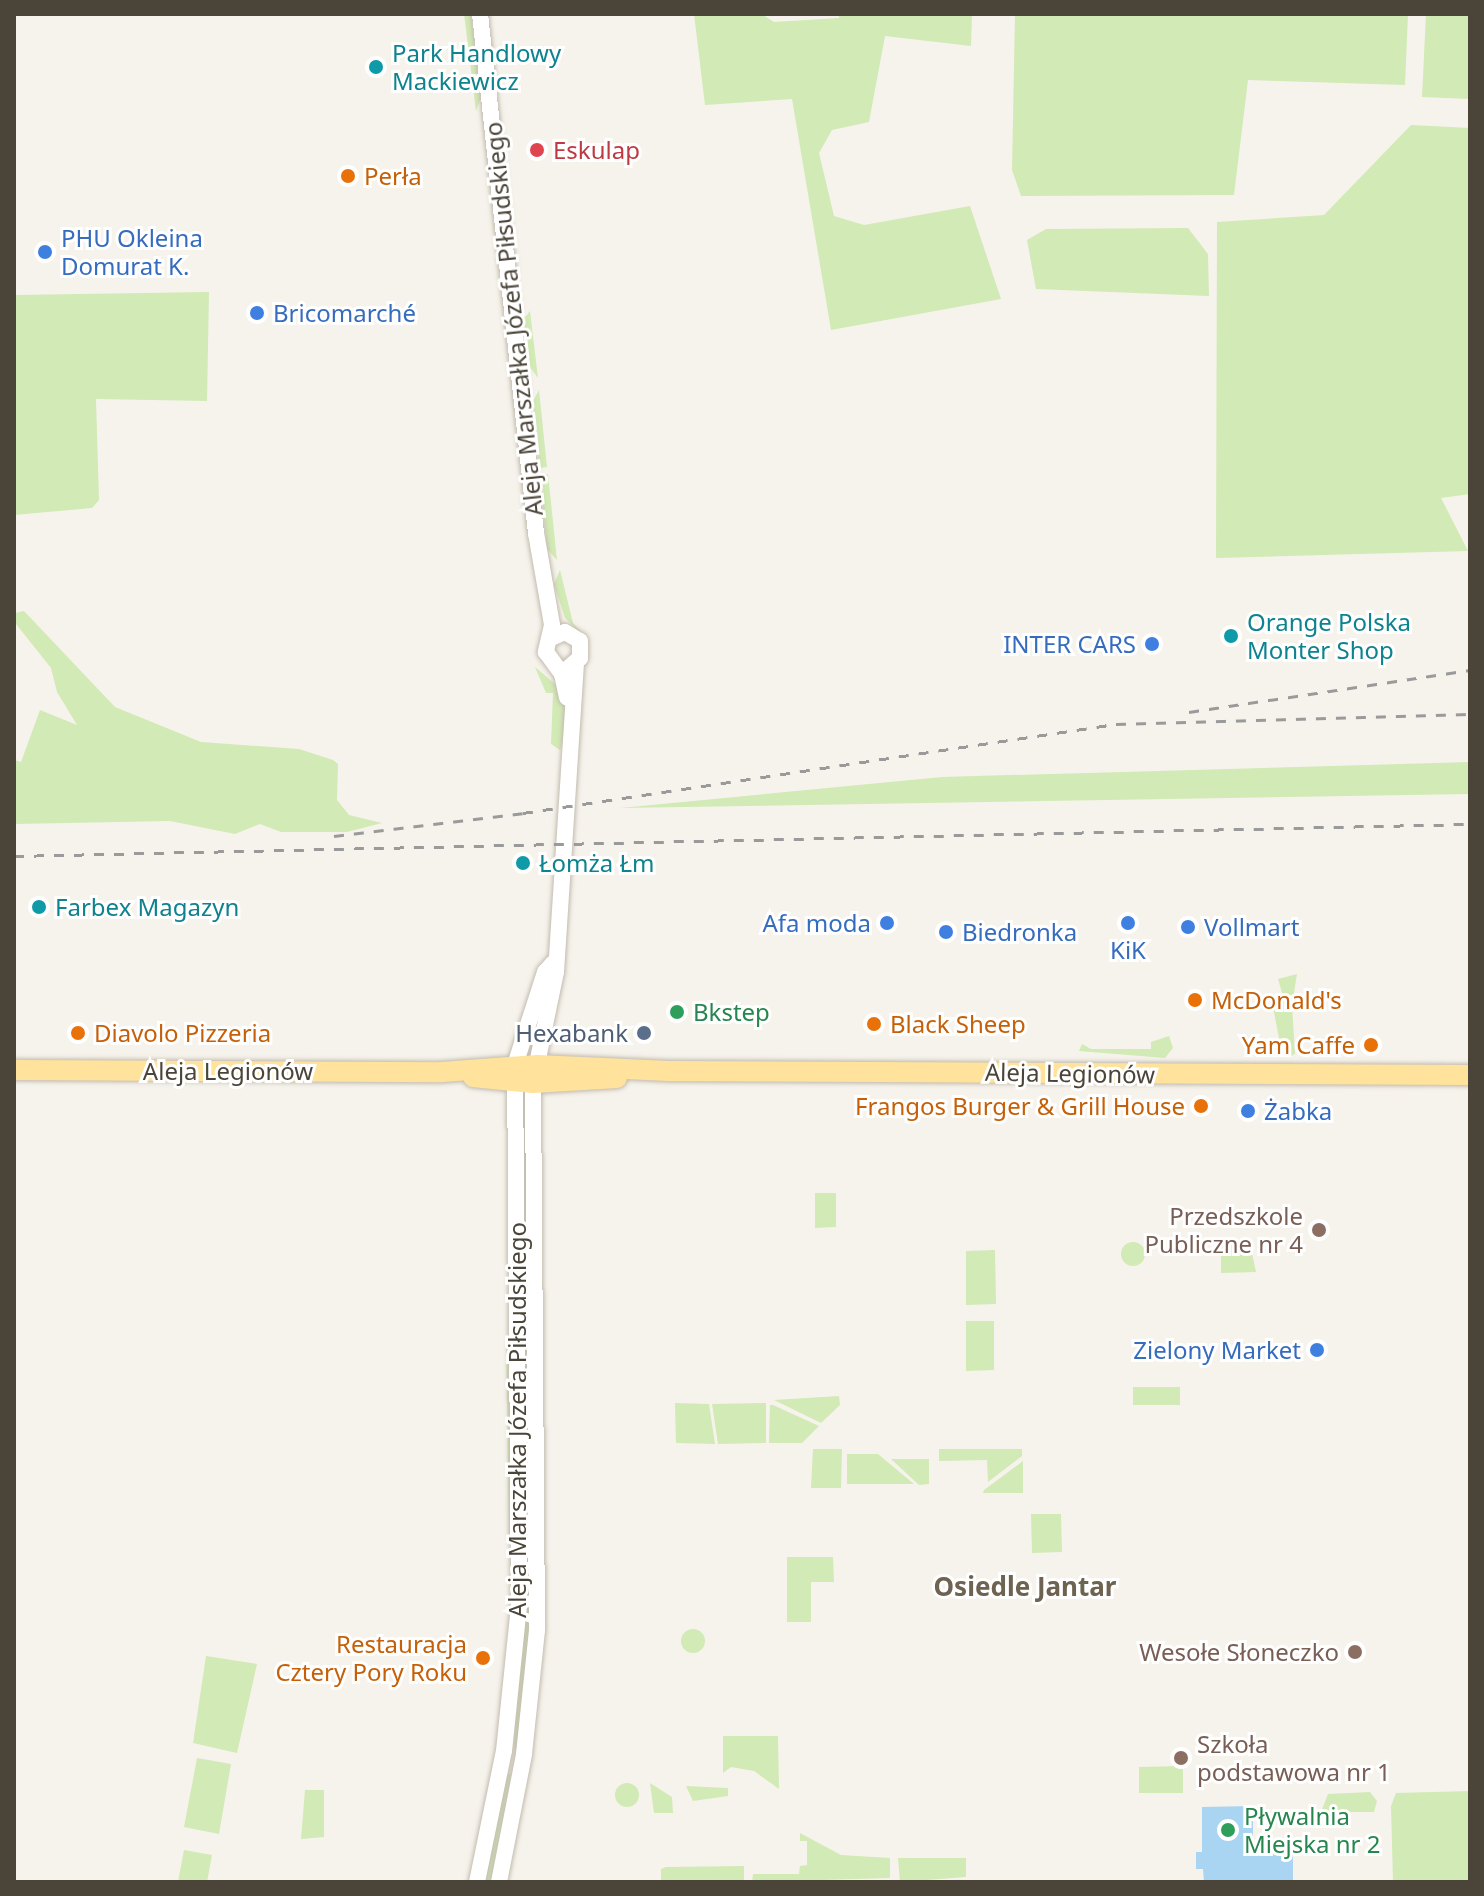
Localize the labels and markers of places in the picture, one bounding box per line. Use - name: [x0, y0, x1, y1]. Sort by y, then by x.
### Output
- place label: Park Handlowy Mackiewicz: [392, 39, 561, 95]
- marker: Park Handlowy Mackiewicz: [367, 58, 385, 76]
- place label: Eskulap: [553, 136, 640, 164]
- marker: Eskulap: [528, 141, 546, 159]
- place label: Perła: [364, 162, 422, 190]
- marker: Perła: [339, 167, 357, 185]
- place label: PHU Okleina Domurat K.: [61, 224, 203, 280]
- marker: PHU Okleina Domurat K.: [36, 243, 54, 261]
- place label: Bricomarché: [273, 299, 416, 327]
- marker: Bricomarché: [248, 304, 266, 322]
- place label: Orange Polska Monter Shop: [1247, 608, 1411, 664]
- marker: Orange Polska Monter Shop: [1222, 627, 1240, 645]
- place label: INTER CARS: [1003, 630, 1136, 658]
- marker: INTER CARS: [1143, 635, 1161, 653]
- place label: Łomża Łm: [539, 849, 655, 877]
- marker: Łomża Łm: [514, 854, 532, 872]
- place label: Farbex Magazyn: [55, 893, 239, 921]
- marker: Farbex Magazyn: [30, 898, 48, 916]
- place label: Afa moda: [763, 909, 871, 937]
- place label: Vollmart: [1204, 913, 1299, 941]
- marker: Afa moda: [878, 914, 896, 932]
- marker: KiK: [1119, 914, 1137, 932]
- place label: Biedronka: [962, 918, 1077, 946]
- marker: Vollmart: [1179, 918, 1197, 936]
- marker: Biedronka: [937, 923, 955, 941]
- place label: KiK: [1110, 936, 1146, 964]
- place label: McDonald's: [1211, 986, 1342, 1014]
- marker: McDonald's: [1186, 991, 1204, 1009]
- place label: Bkstep: [693, 998, 770, 1026]
- marker: Bkstep: [668, 1003, 686, 1021]
- place label: Black Sheep: [890, 1010, 1026, 1038]
- marker: Black Sheep: [865, 1015, 883, 1033]
- place label: Diavolo Pizzeria: [94, 1019, 271, 1047]
- place label: Hexabank: [515, 1019, 628, 1047]
- marker: Diavolo Pizzeria: [69, 1024, 87, 1042]
- marker: Hexabank: [635, 1024, 653, 1042]
- place label: Yam Caffe: [1242, 1031, 1355, 1059]
- marker: Yam Caffe: [1362, 1036, 1380, 1054]
- place label: Frangos Burger & Grill House: [855, 1092, 1185, 1120]
- marker: Frangos Burger & Grill House: [1192, 1097, 1210, 1115]
- place label: Żabka: [1264, 1097, 1332, 1125]
- marker: Żabka: [1239, 1102, 1257, 1120]
- place label: Przedszkole Publiczne nr 4: [1144, 1202, 1303, 1258]
- marker: Przedszkole Publiczne nr 4: [1310, 1221, 1328, 1239]
- place label: Zielony Market: [1133, 1336, 1301, 1364]
- marker: Zielony Market: [1308, 1341, 1326, 1359]
- place label: Restauracja Cztery Pory Roku: [275, 1630, 467, 1686]
- place label: Wesołe Słoneczko: [1139, 1638, 1339, 1666]
- marker: Wesołe Słoneczko: [1346, 1643, 1364, 1661]
- marker: Restauracja Cztery Pory Roku: [474, 1649, 492, 1667]
- place label: Szkoła podstawowa nr 1: [1197, 1730, 1391, 1786]
- marker: Szkoła podstawowa nr 1: [1172, 1749, 1190, 1767]
- place label: Pływalnia Miejska nr 2: [1244, 1802, 1380, 1858]
- marker: Pływalnia Miejska nr 2: [1219, 1821, 1237, 1839]

